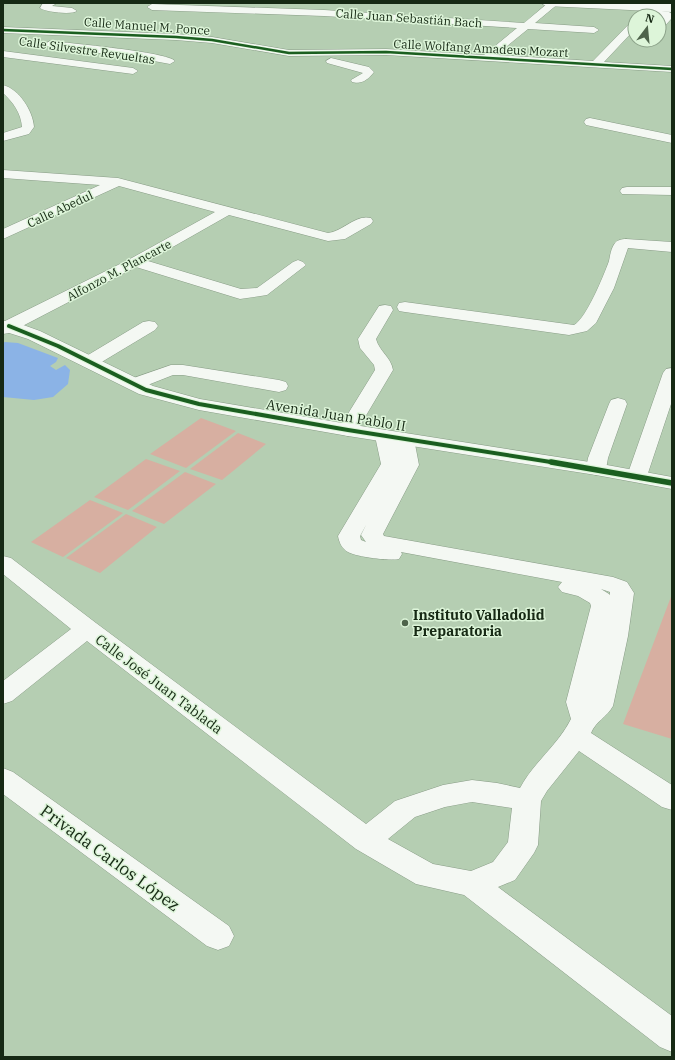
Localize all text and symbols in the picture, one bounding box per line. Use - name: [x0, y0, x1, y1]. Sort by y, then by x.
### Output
- street label: Calle Juan Sebastián Bach: [335, 5, 483, 31]
- north arrow: [627, 8, 667, 48]
- text: N: [644, 10, 656, 26]
- street label: Calle Manuel M. Ponce: [84, 14, 210, 38]
- street label: Calle Silvestre Revueltas: [18, 33, 156, 67]
- street label: Calle Wolfang Amadeus Mozart: [393, 36, 569, 60]
- street label: Calle Abedul: [25, 187, 96, 231]
- street label: Alfonzo M. Plancarte: [64, 236, 174, 304]
- street label: Avenida Juan Pablo II: [265, 395, 407, 435]
- place label: Instituto Valladolid Preparatoria: [413, 606, 545, 640]
- marker: Instituto Valladolid Preparatoria: [400, 618, 410, 628]
- street label: Calle José Juan Tablada: [92, 630, 226, 738]
- street label: Privada Carlos López: [36, 800, 184, 916]

